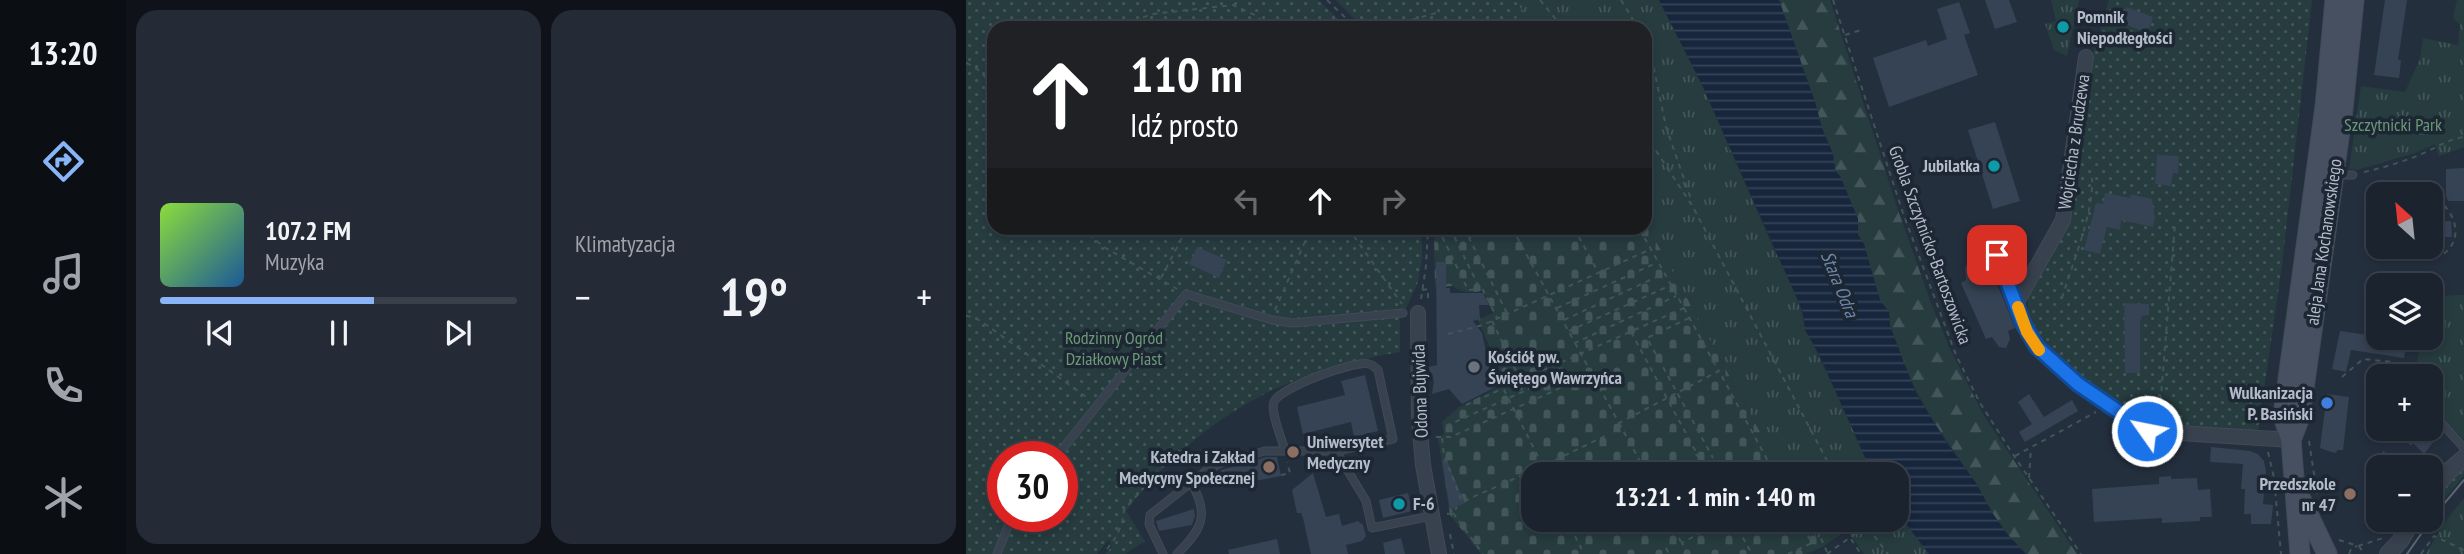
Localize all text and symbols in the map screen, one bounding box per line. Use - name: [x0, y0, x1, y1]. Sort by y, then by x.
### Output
- place label: Pomnik Niepodłegłości: [2077, 5, 2173, 49]
- marker: Pomnik Niepodłegłości: [2055, 19, 2071, 35]
- text: 13:20: [28, 32, 98, 74]
- text: 110 m: [1130, 42, 1243, 106]
- icon: ahead: [1015, 49, 1106, 140]
- street label: Wojciecha z Brudzewa: [2053, 73, 2094, 211]
- text: Idź prosto: [1130, 104, 1239, 146]
- park label: Szczytnicki Park: [2344, 113, 2442, 136]
- icon: directions: [39, 137, 88, 186]
- street label: Grobla Szczytnicko-Bartoszowicka: [1884, 142, 1977, 347]
- place label: Jubilatka: [1922, 154, 1980, 177]
- street label: aleja Jana Kochanowskiego: [2300, 157, 2347, 327]
- marker: Jubilatka: [1986, 158, 2002, 174]
- icon: left: [1228, 182, 1266, 220]
- icon: ahead: [1301, 182, 1339, 220]
- icon: right: [1374, 182, 1412, 220]
- north arrow: [2366, 182, 2443, 259]
- map controls: [2366, 182, 2443, 532]
- text: 107.2 FM: [265, 214, 351, 247]
- pin: [1967, 225, 2027, 285]
- text: Klimatyzacja: [575, 229, 675, 258]
- icon: arrive: [1978, 236, 2016, 274]
- text: Muzyka: [265, 247, 325, 276]
- water label: Stara Odra: [1816, 247, 1865, 322]
- icon: music: [39, 249, 88, 298]
- text: 19°: [719, 263, 788, 330]
- text: −: [575, 272, 591, 321]
- text: +: [916, 272, 932, 321]
- button: layers: [2366, 273, 2443, 350]
- icon: previous: [201, 314, 239, 352]
- icon: pause: [320, 314, 358, 352]
- icon: next: [439, 314, 477, 352]
- park label: Rodzinny Ogród Działkowy Piast: [1065, 326, 1163, 370]
- street label: Odona Bujwida: [1406, 344, 1433, 438]
- place label: Kościół pw. Świętego Wawrzyńca: [1488, 345, 1622, 389]
- marker: Kościół pw. Świętego Wawrzyńca: [1466, 359, 1482, 375]
- icon: phone: [39, 361, 88, 410]
- button: +: [2366, 364, 2443, 441]
- place label: Wulkanizacja P. Basiński: [2228, 381, 2313, 425]
- position arrow: [2110, 394, 2184, 468]
- marker: Wulkanizacja P. Basiński: [2319, 395, 2335, 411]
- place label: Uniwersytet Medyczny: [1307, 430, 1384, 474]
- speed limit sign: 30: [987, 441, 1078, 532]
- marker: Uniwersytet Medyczny: [1285, 444, 1301, 460]
- place label: Katedra i Zakład Medycyny Społecznej: [1119, 445, 1255, 489]
- button: −: [2366, 455, 2443, 532]
- marker: Katedra i Zakład Medycyny Społecznej: [1261, 459, 1277, 475]
- place label: Przedszkole nr 47: [2260, 472, 2336, 516]
- icon: climate: [39, 473, 88, 522]
- text: 13:21 · 1 min · 140 m: [1615, 480, 1815, 513]
- marker: Przedszkole nr 47: [2342, 486, 2358, 502]
- place label: F-6: [1413, 492, 1435, 515]
- marker: F-6: [1391, 496, 1407, 512]

